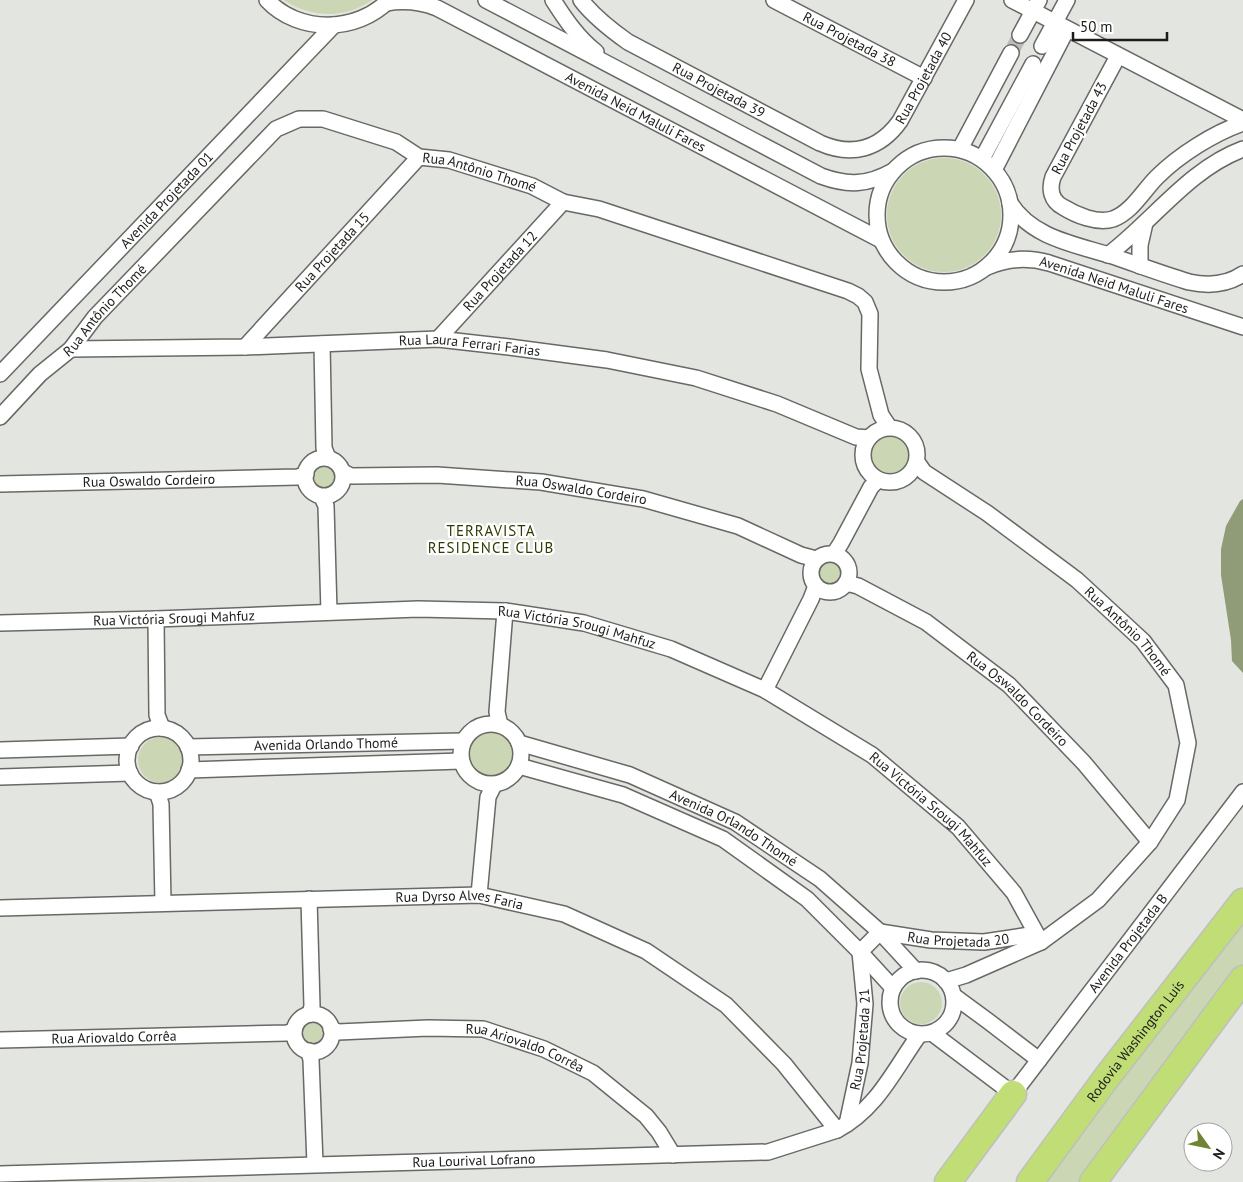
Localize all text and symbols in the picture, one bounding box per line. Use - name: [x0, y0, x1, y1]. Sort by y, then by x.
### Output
- street label: Rua Projetada 38: [800, 8, 899, 71]
- scale bar: [1073, 10, 1167, 42]
- text: 50 m: [1080, 17, 1113, 36]
- street label: Rua Projetada 40: [891, 29, 956, 127]
- street label: Rua Projetada 39: [670, 58, 768, 122]
- street label: Avenida Neid Maluli Fares: [562, 68, 709, 156]
- street label: Rua Projetada 43: [1047, 79, 1111, 177]
- street label: Avenida Projetada 01: [116, 148, 217, 252]
- street label: Rua Antônio Thomé: [422, 148, 540, 196]
- street label: Rua Projetada 15: [291, 208, 373, 296]
- street label: Rua Projetada 12: [459, 227, 541, 315]
- street label: Avenida Neid Maluli Fares: [1038, 252, 1191, 318]
- street label: Rua Antônio Thomé: [60, 260, 150, 361]
- street label: Rua Laura Ferrari Farias: [398, 330, 541, 360]
- street label: Rua Oswaldo Cordeiro: [82, 470, 215, 491]
- street label: Rua Oswaldo Cordeiro: [515, 471, 648, 508]
- district label: TERRAVISTA RESIDENCE CLUB: [428, 521, 554, 557]
- street label: Rua Antônio Thomé: [1081, 583, 1175, 680]
- street label: Rua Victória Srougi Mahfuz: [498, 602, 658, 653]
- street label: Rua Victória Srougi Mahfuz: [93, 606, 255, 630]
- street label: Rua Oswaldo Cordeiro: [963, 647, 1072, 750]
- street label: Avenida Orlando Thomé: [254, 733, 398, 755]
- street label: Rua Victória Srougi Mahfuz: [866, 748, 997, 870]
- street label: Avenida Orlando Thomé: [667, 785, 801, 870]
- street label: Rua Dyrso Alves Faria: [395, 886, 525, 914]
- street label: Avenida Projetada B: [1084, 890, 1171, 996]
- street label: Rua Projetada 20: [906, 927, 1011, 951]
- street label: Rodovia Washington Luís: [1083, 976, 1188, 1106]
- street label: Rua Projetada 21: [845, 988, 874, 1092]
- street label: Rua Ariovaldo Corrêa: [465, 1020, 587, 1076]
- street label: Rua Ariovaldo Corrêa: [51, 1027, 177, 1048]
- north arrow: [1183, 1122, 1233, 1172]
- text: N: [1209, 1145, 1229, 1163]
- street label: Rua Lourival Lofrano: [412, 1150, 536, 1171]

